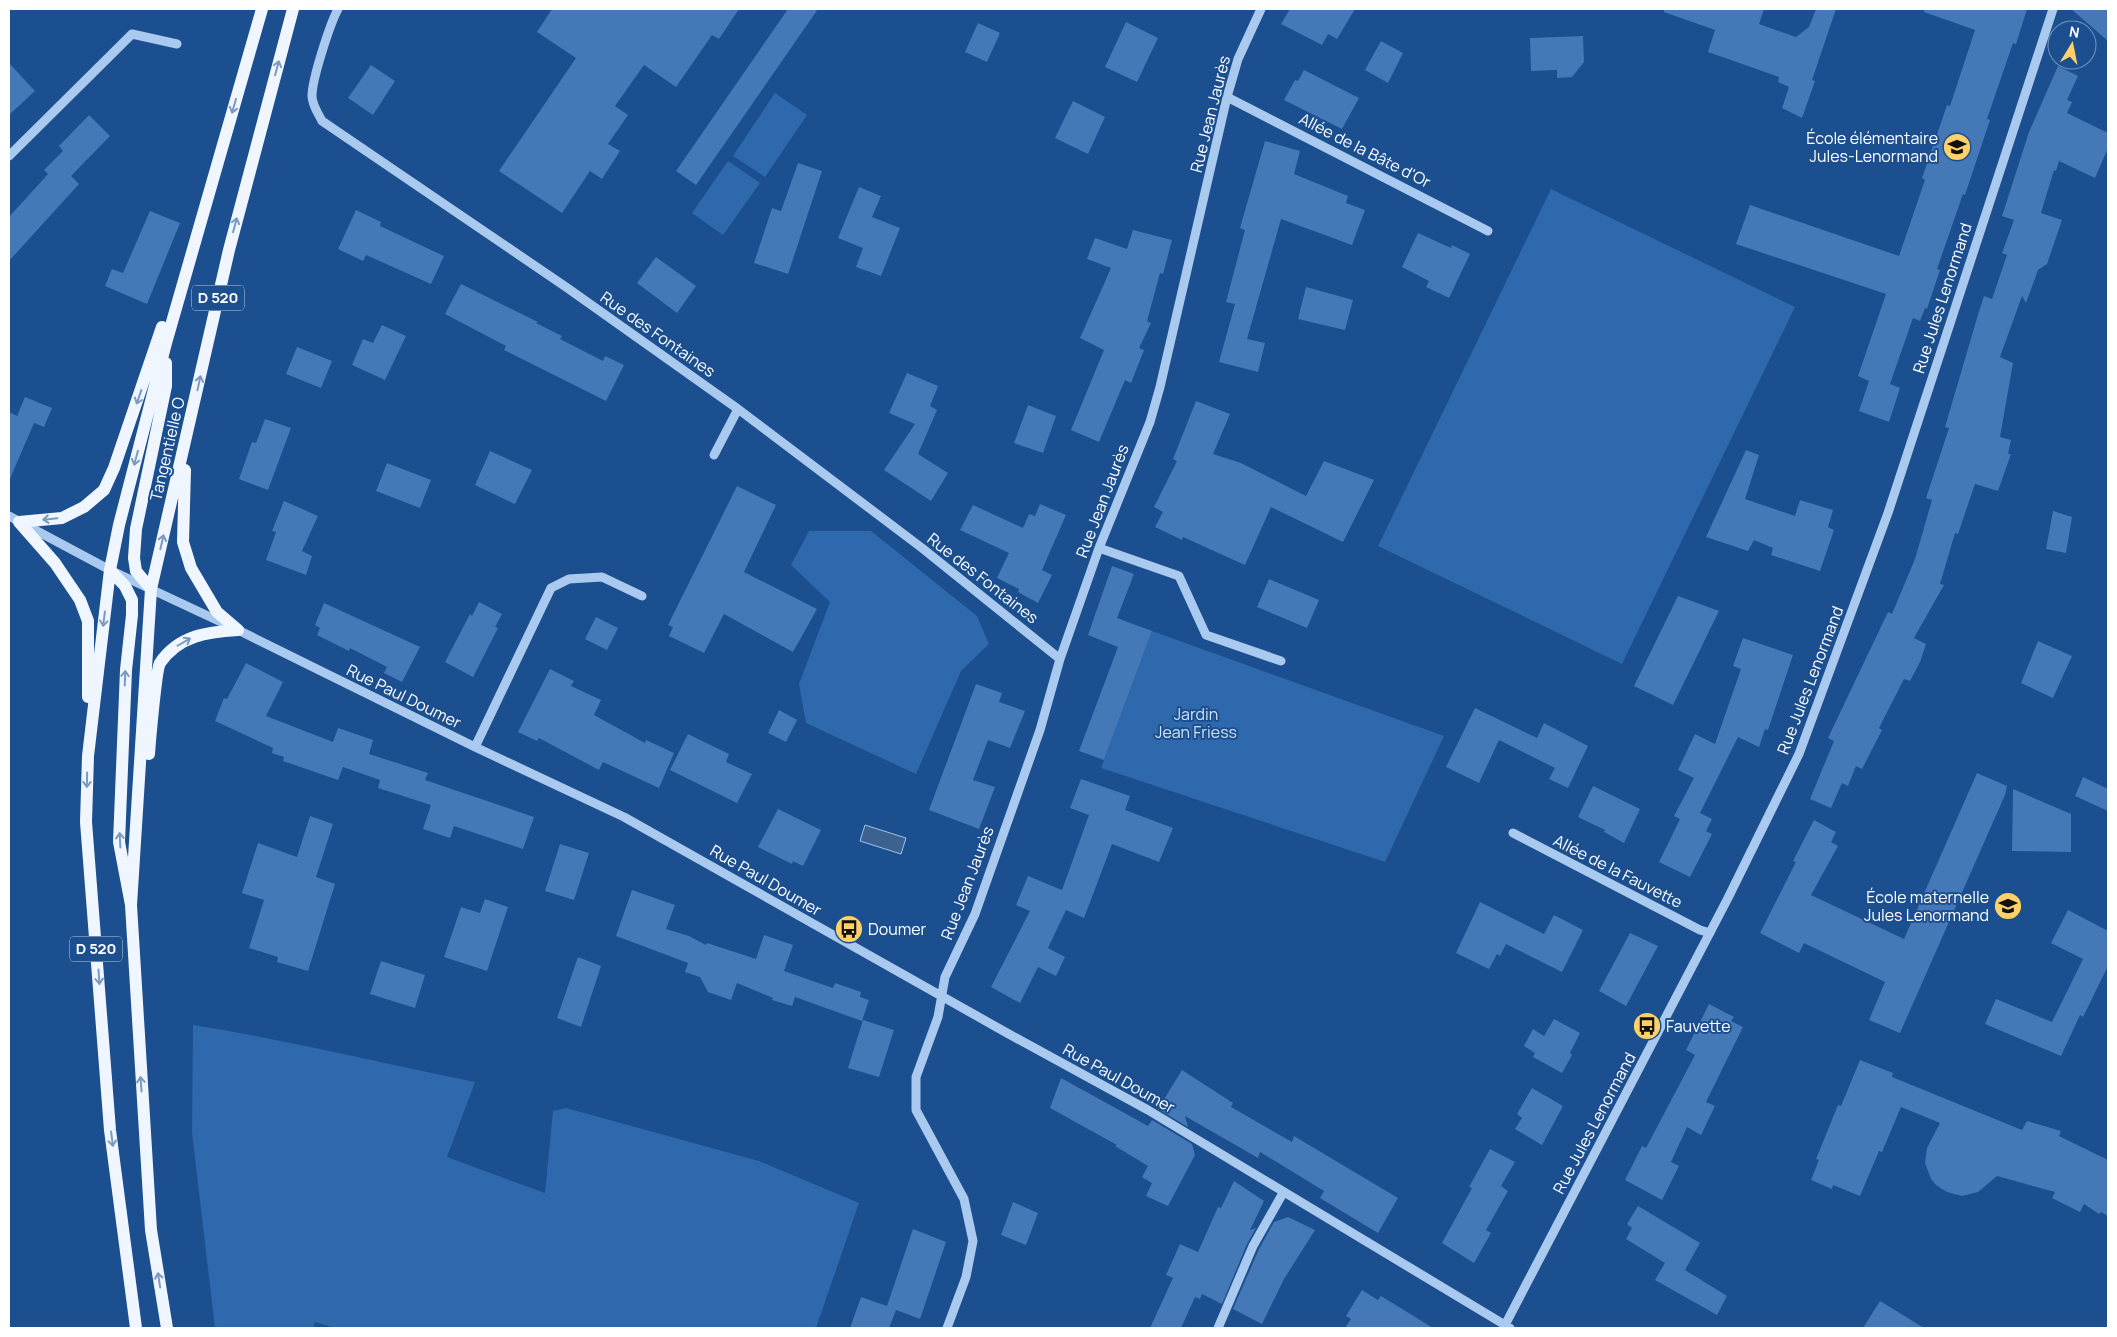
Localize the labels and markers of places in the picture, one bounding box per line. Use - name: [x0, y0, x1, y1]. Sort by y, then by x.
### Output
- place label: École élémentaire Jules-Lenormand: [1806, 127, 1938, 167]
- school or university icon: École élémentaire Jules-Lenormand: [1942, 132, 1972, 162]
- place label: École maternelle Jules Lenormand: [1864, 886, 1989, 926]
- school or university icon: École maternelle Jules Lenormand: [1993, 891, 2023, 921]
- bus stop icon: Doumer: [834, 914, 864, 944]
- place label: Doumer: [868, 918, 927, 940]
- bus stop icon: Fauvette: [1632, 1011, 1662, 1041]
- place label: Fauvette: [1666, 1015, 1731, 1037]

